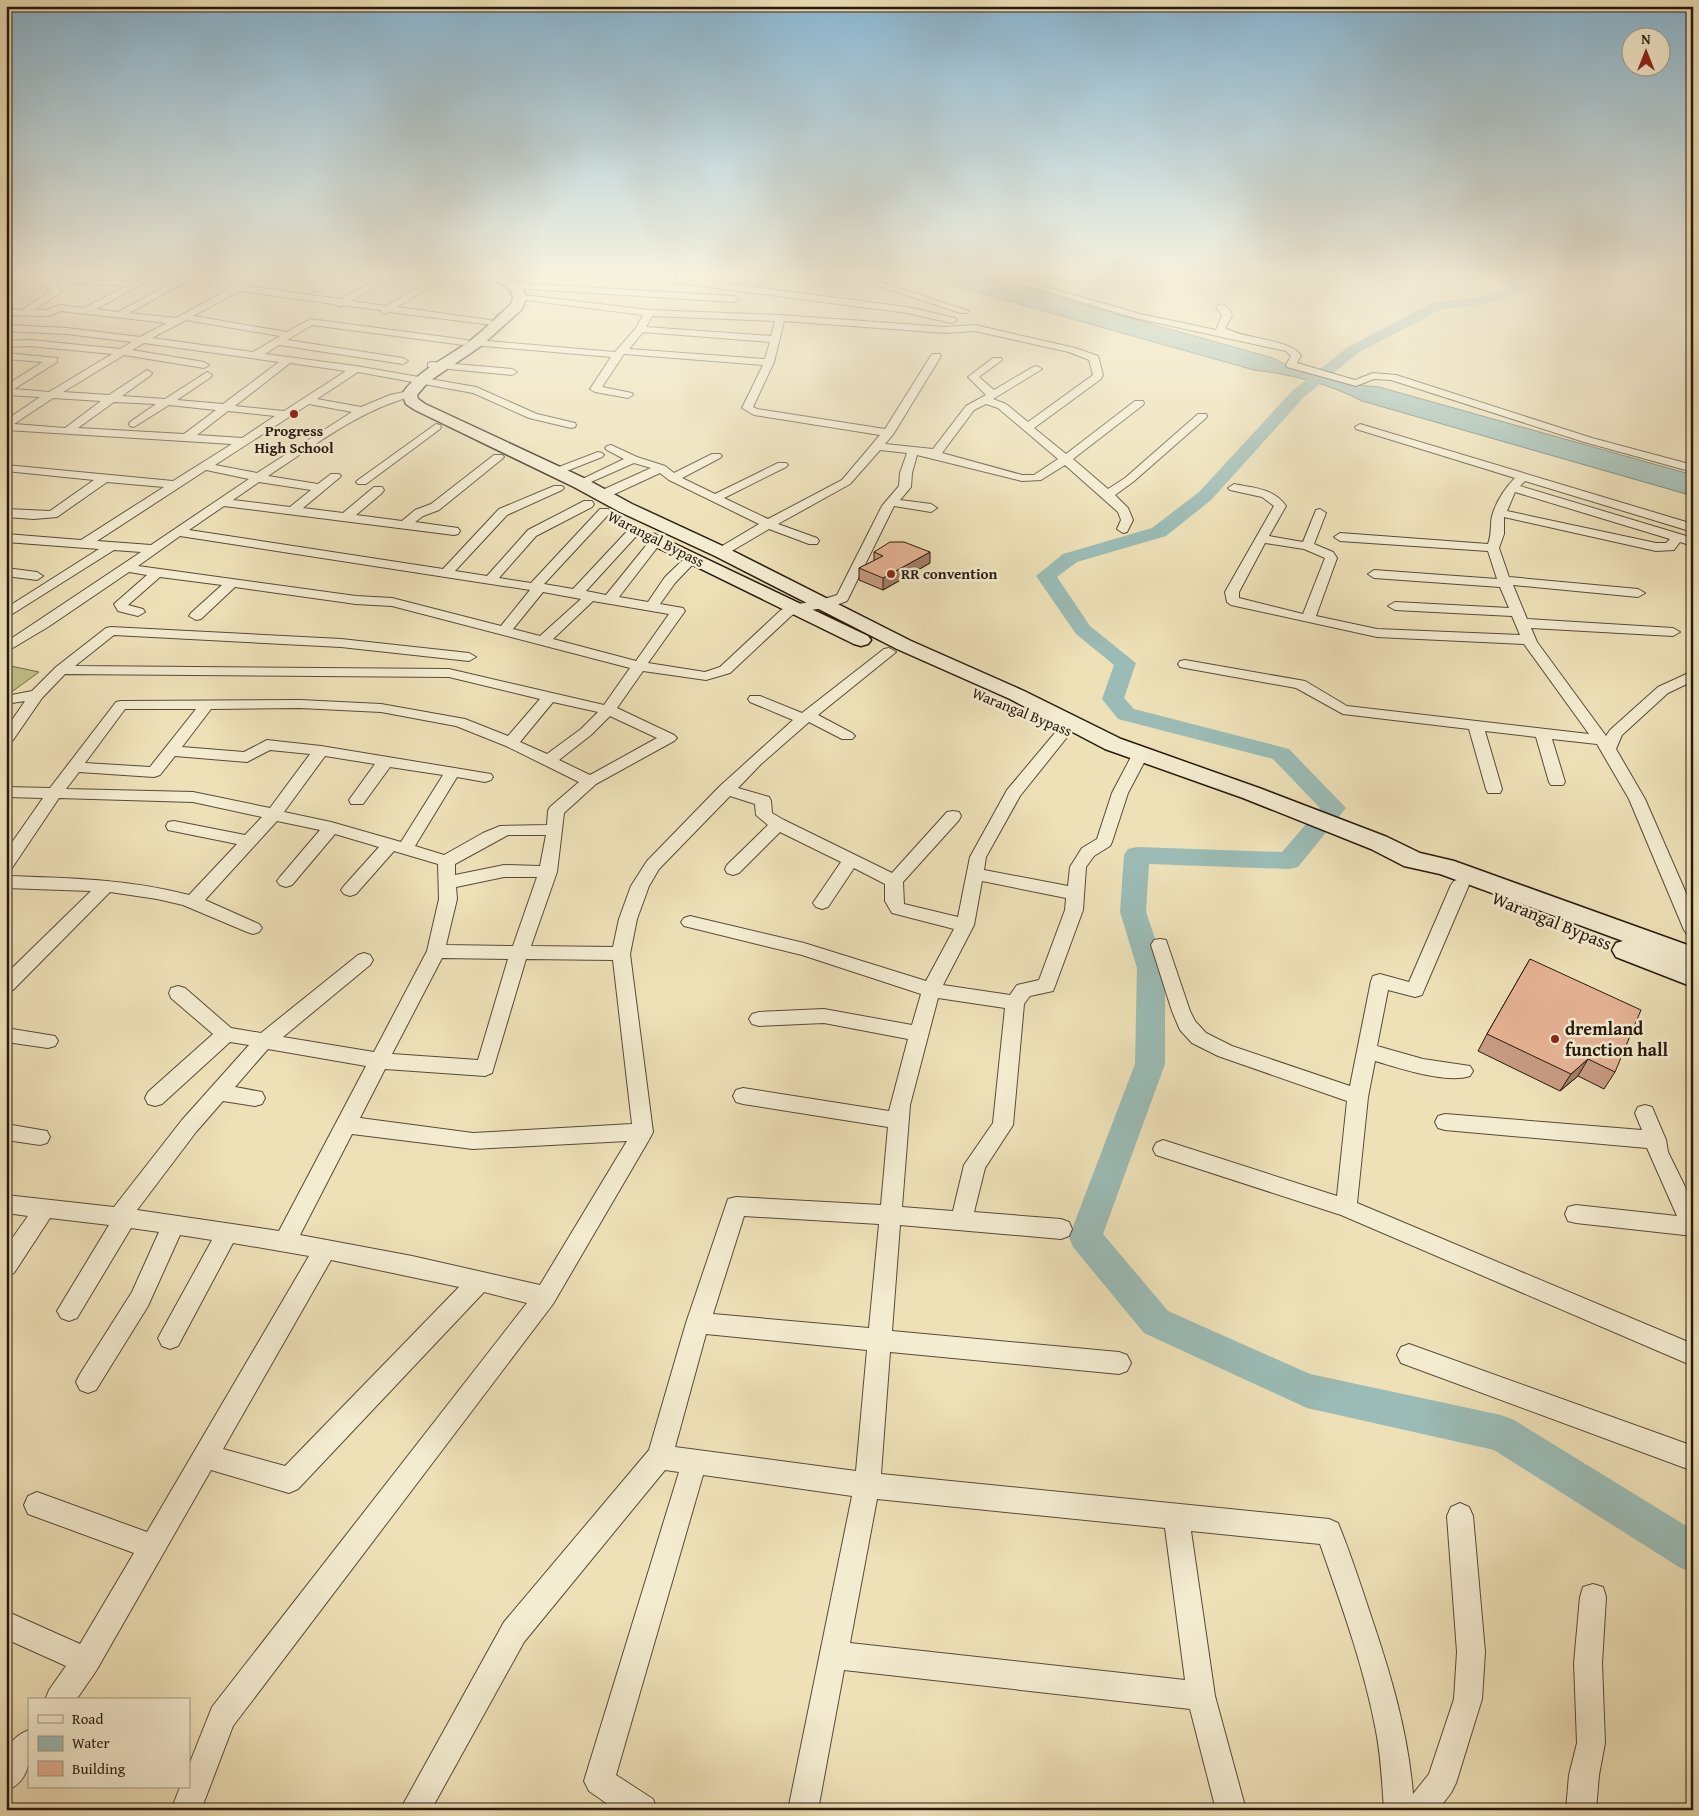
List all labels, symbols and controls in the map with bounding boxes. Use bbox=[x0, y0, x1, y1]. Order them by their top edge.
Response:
north arrow bbox=[1622, 28, 1672, 78]
text: N bbox=[1641, 29, 1651, 49]
marker: Progress High School bbox=[288, 408, 300, 420]
place label: Progress High School bbox=[254, 420, 334, 458]
street label: Warangal Bypass bbox=[604, 505, 708, 572]
place label: RR convention bbox=[901, 563, 998, 584]
marker: RR convention bbox=[885, 568, 897, 580]
street label: Warangal Bypass bbox=[969, 682, 1075, 741]
street label: Warangal Bypass bbox=[1488, 884, 1616, 957]
place label: dremland function hall bbox=[1565, 1015, 1669, 1063]
marker: dremland function hall bbox=[1549, 1033, 1561, 1045]
legend bbox=[28, 1698, 190, 1788]
text: Road bbox=[72, 1708, 103, 1729]
text: Water bbox=[72, 1732, 110, 1753]
text: Building bbox=[72, 1758, 126, 1779]

